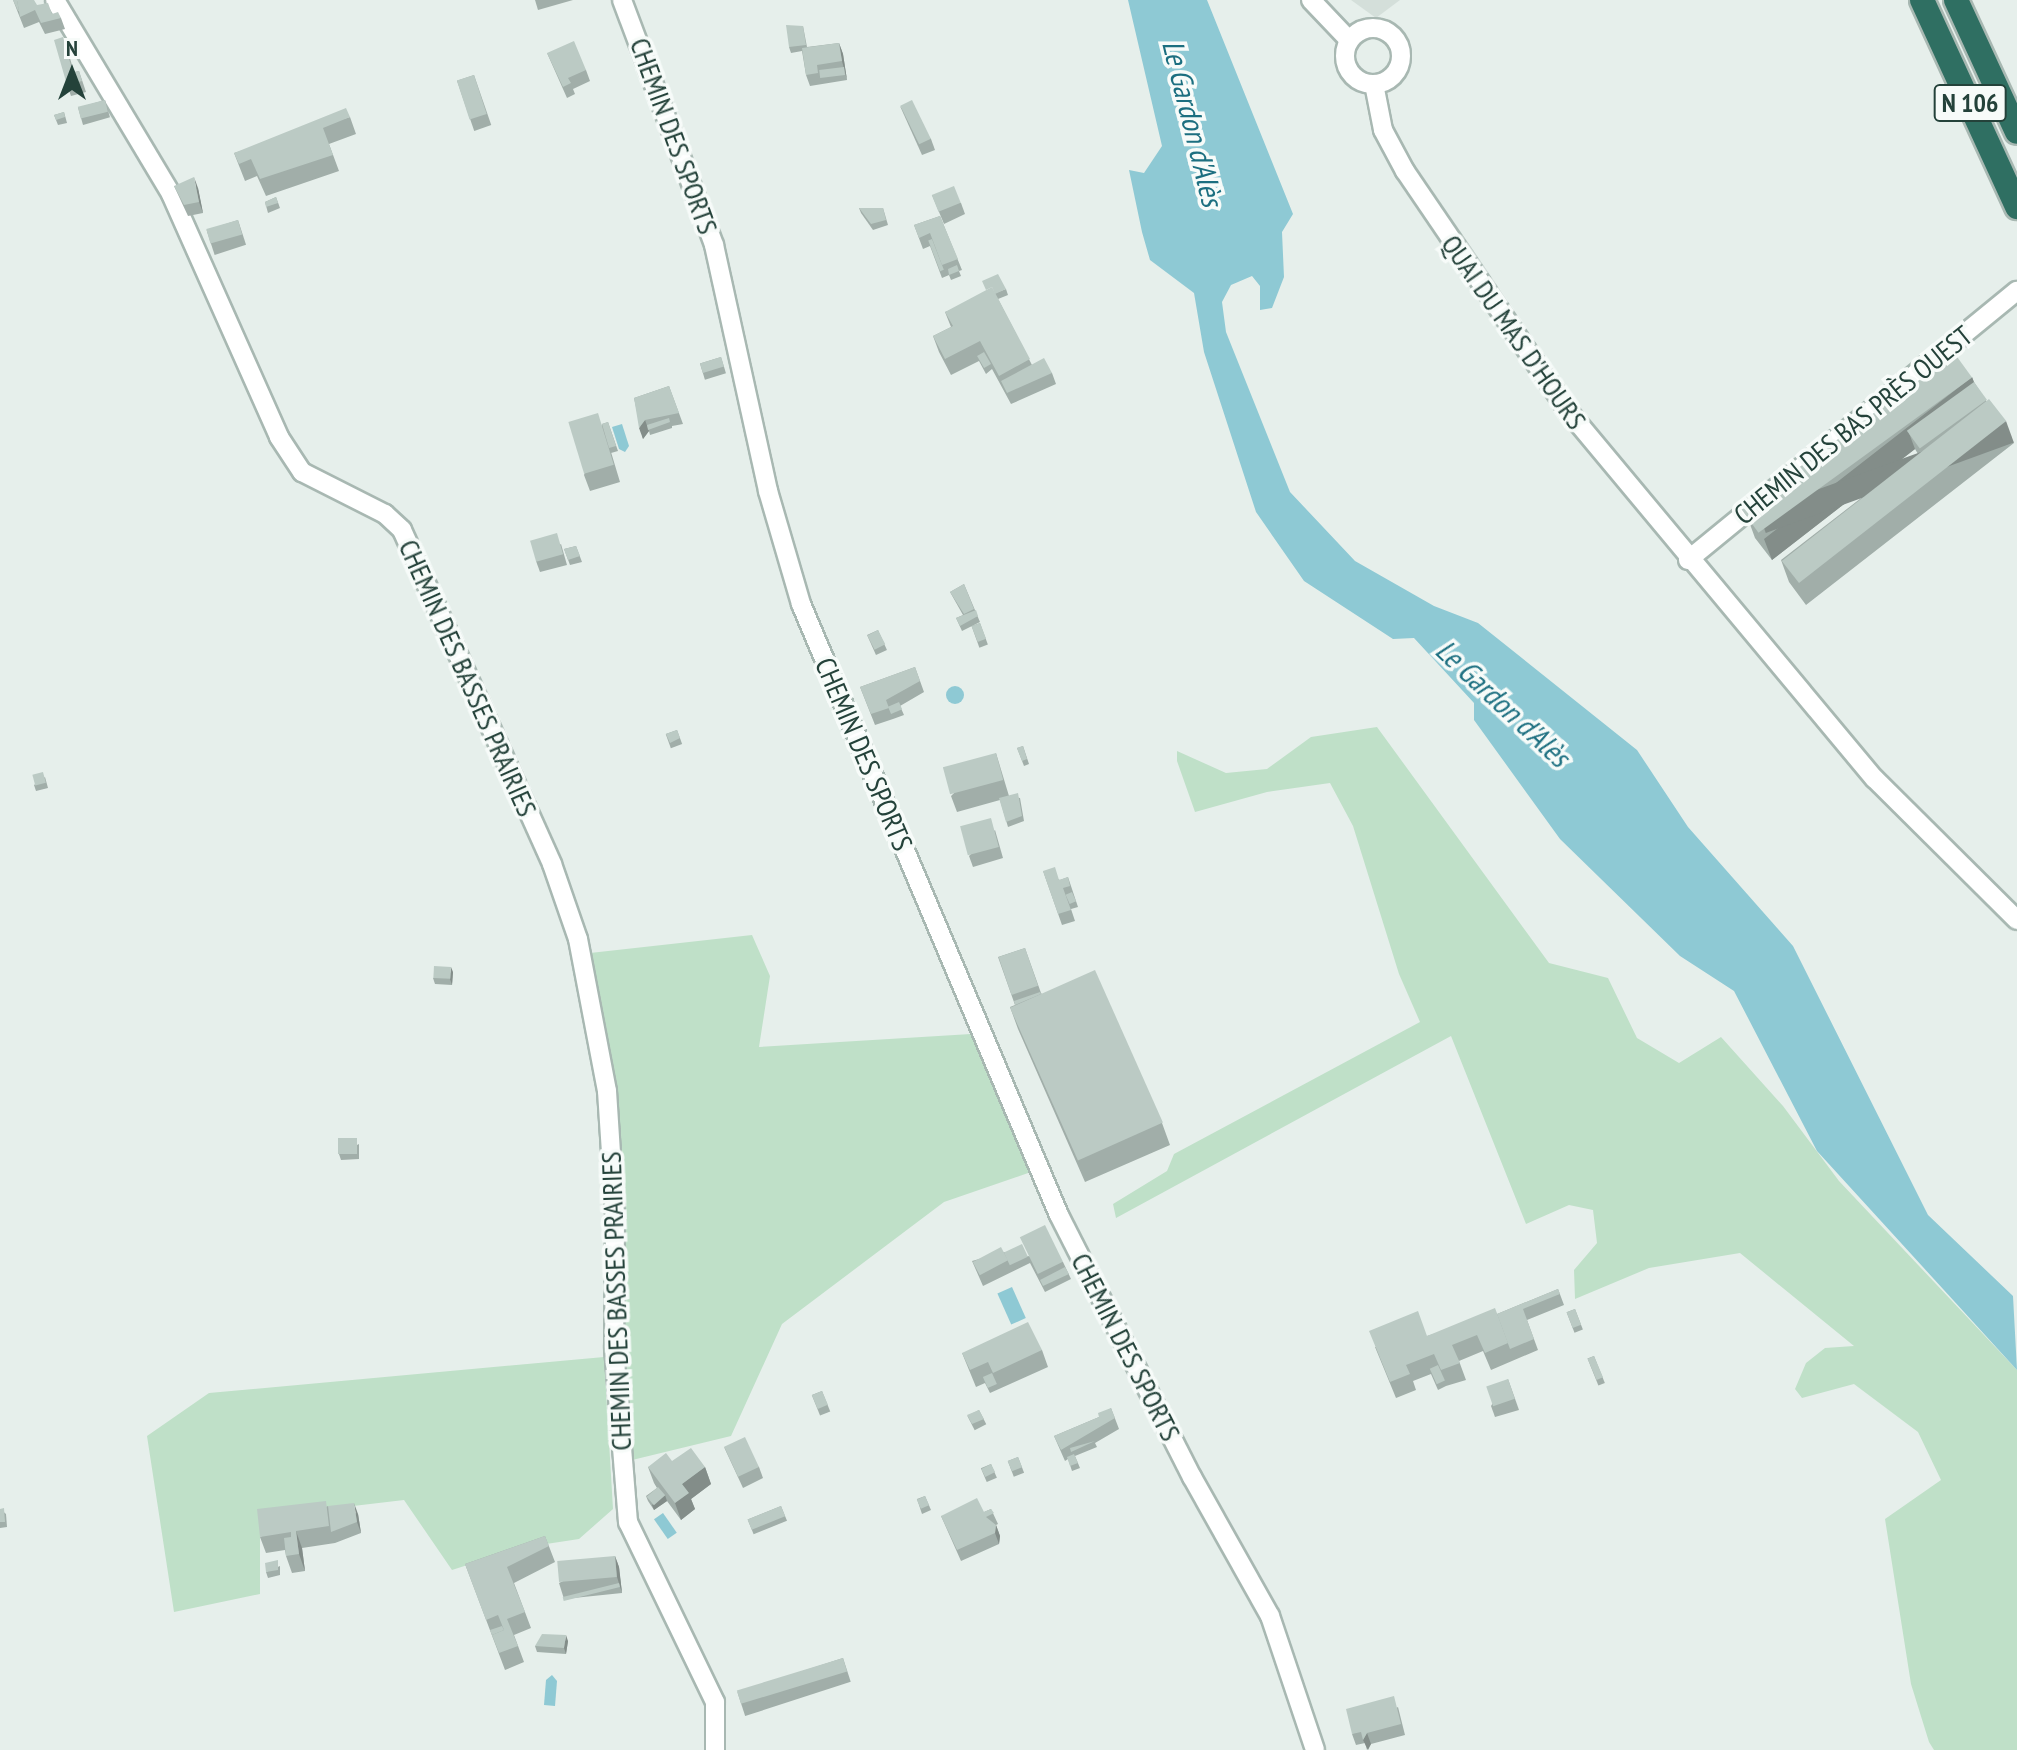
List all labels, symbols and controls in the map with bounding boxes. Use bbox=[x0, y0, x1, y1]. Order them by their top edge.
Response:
north arrow bbox=[32, 32, 112, 112]
street label: CHEMIN DES SPORTS bbox=[623, 33, 725, 239]
text: N bbox=[66, 34, 78, 62]
water label: Le Gardon d'Alès bbox=[1155, 36, 1231, 210]
road number: N 106 bbox=[1932, 81, 2008, 125]
street label: QUAI DU MAS D'HOURS bbox=[1435, 229, 1593, 435]
street label: CHEMIN DES BAS PRÈS OUEST bbox=[1727, 319, 1979, 531]
street label: CHEMIN DES BASSES PRAIRIES bbox=[392, 534, 544, 822]
water label: Le Gardon d'Alès bbox=[1429, 632, 1577, 774]
street label: CHEMIN DES SPORTS bbox=[808, 653, 920, 855]
street label: CHEMIN DES BASSES PRAIRIES bbox=[594, 1151, 638, 1451]
street label: CHEMIN DES SPORTS bbox=[1064, 1248, 1188, 1446]

